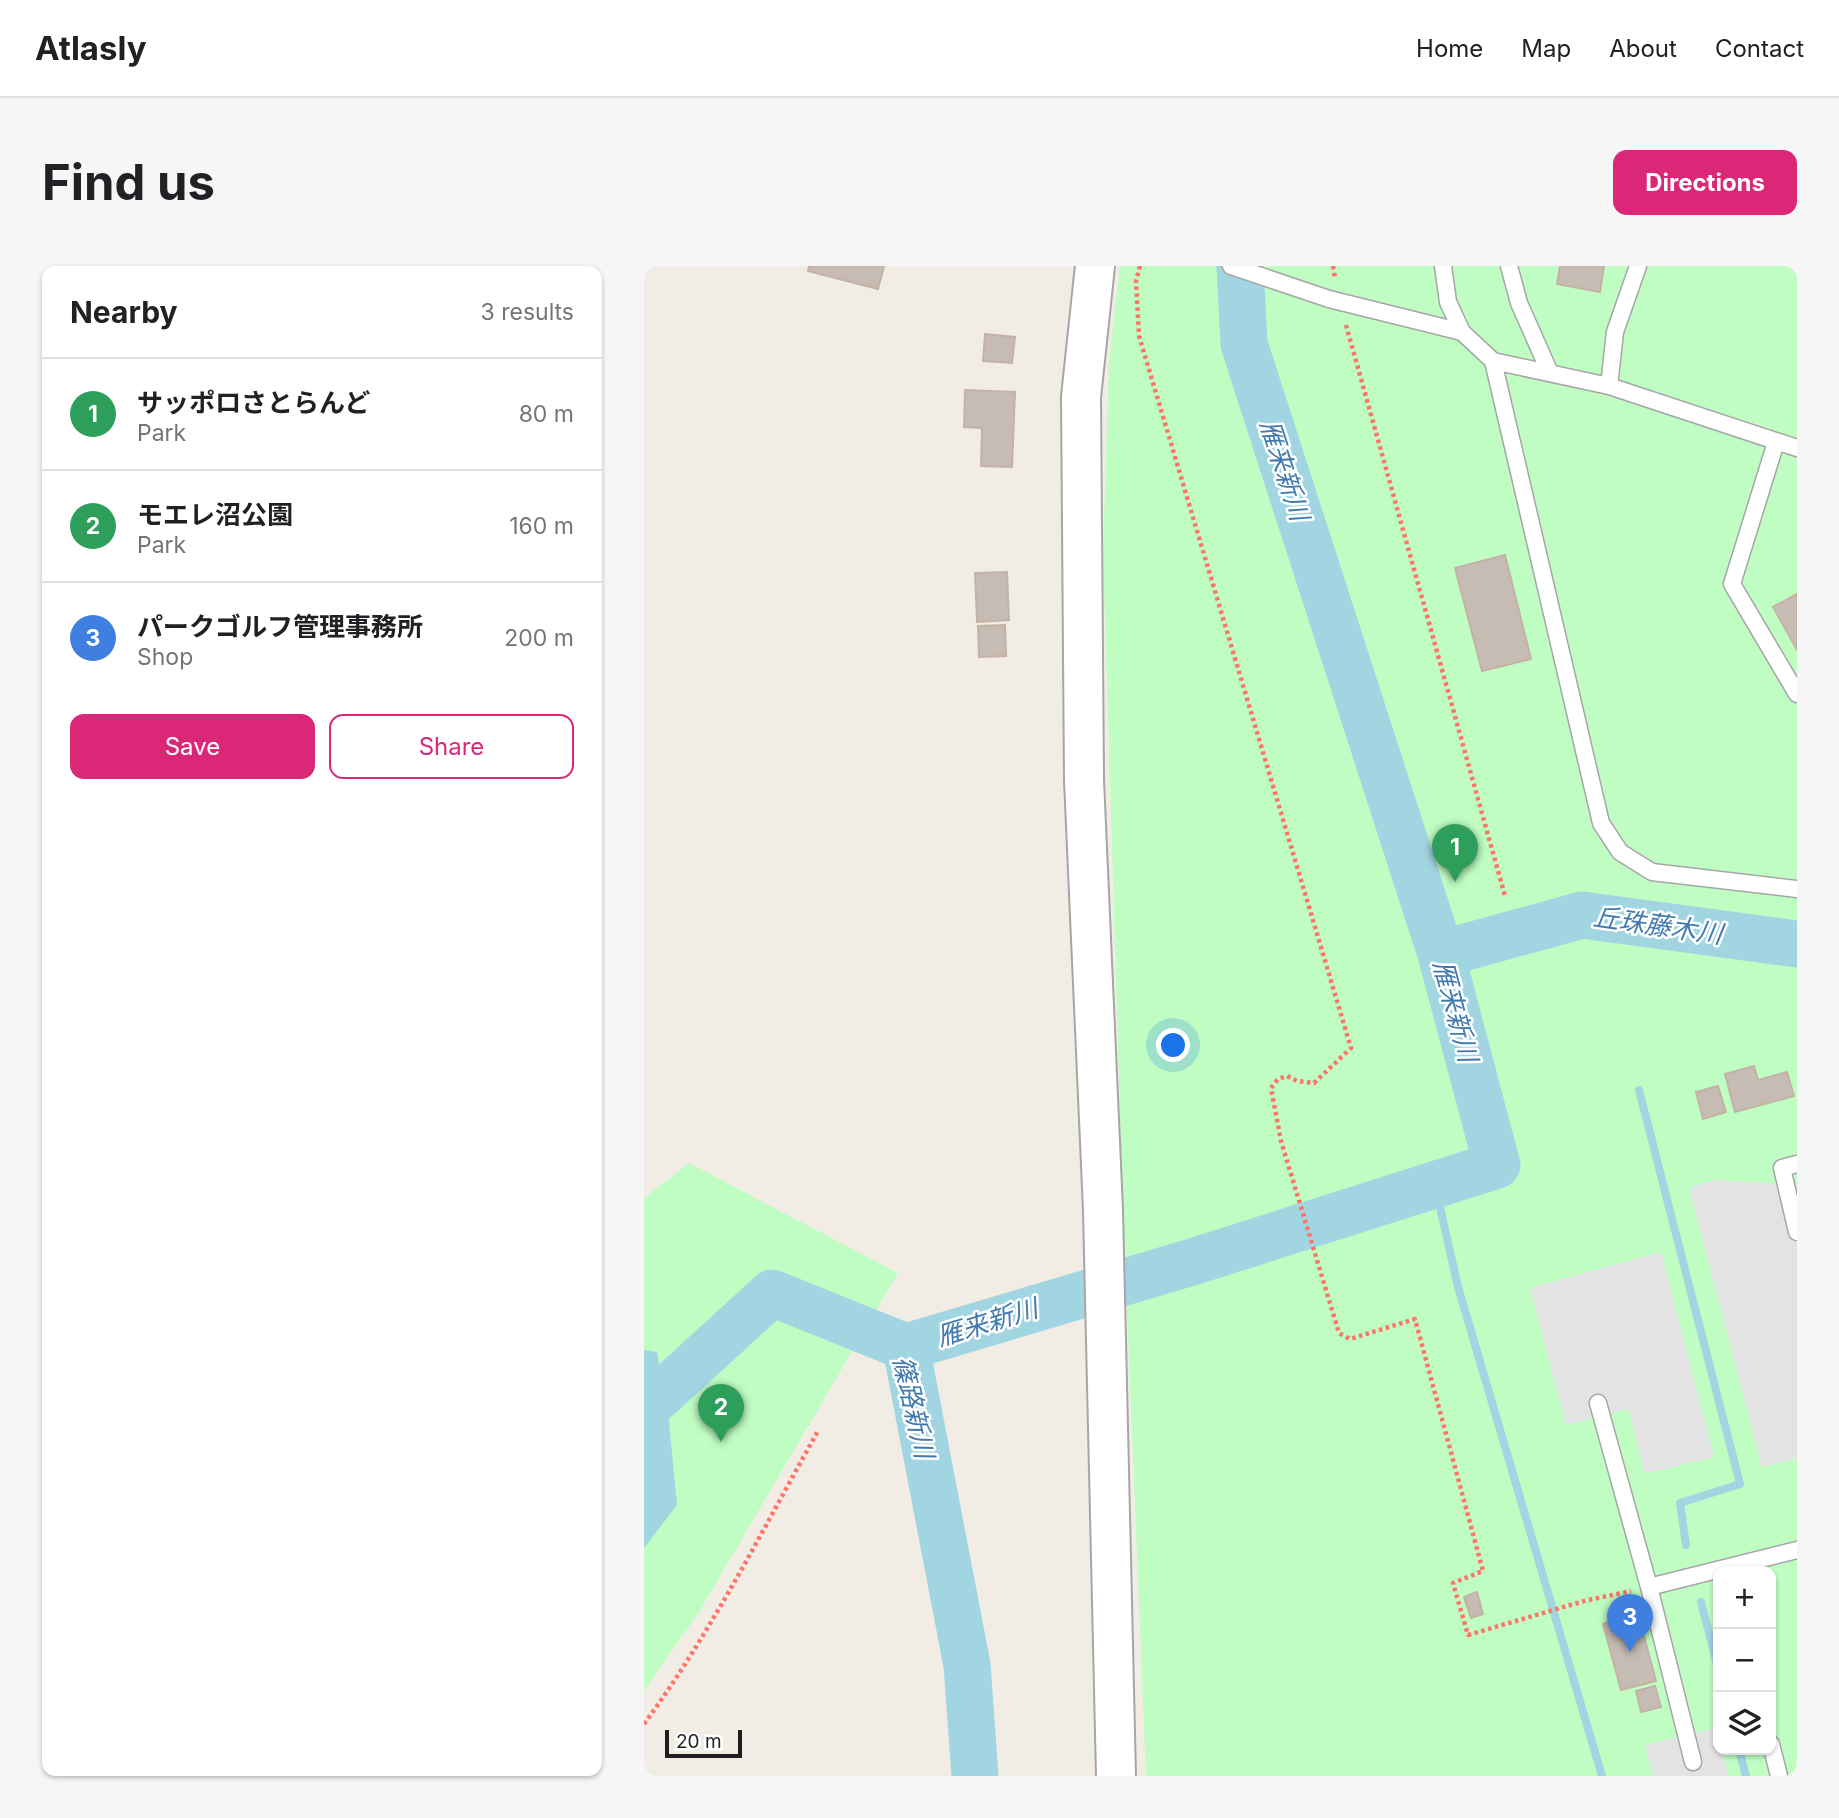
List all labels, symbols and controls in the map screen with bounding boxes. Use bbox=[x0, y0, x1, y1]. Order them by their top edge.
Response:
text: Atlasly bbox=[35, 28, 147, 68]
text: Home bbox=[1416, 34, 1483, 63]
text: Map bbox=[1521, 34, 1571, 63]
text: About bbox=[1609, 34, 1677, 63]
text: Contact bbox=[1715, 34, 1804, 63]
button: Directions bbox=[1613, 150, 1797, 215]
text: Find us bbox=[42, 153, 215, 212]
text: Nearby bbox=[70, 294, 178, 330]
text: 3 results bbox=[481, 298, 574, 326]
text: サッポロさとらんど bbox=[137, 387, 370, 418]
text: 1 bbox=[88, 400, 98, 428]
text: 80 m bbox=[519, 400, 574, 428]
water label: 雁来新川 bbox=[1254, 416, 1317, 527]
text: Park bbox=[137, 419, 186, 447]
text: モエレ沼公園 bbox=[137, 499, 293, 530]
text: 2 bbox=[86, 512, 100, 540]
text: 160 m bbox=[509, 512, 574, 540]
text: Park bbox=[137, 531, 186, 559]
text: パークゴルフ管理事務所 bbox=[137, 611, 423, 642]
text: 3 bbox=[86, 624, 100, 652]
text: 200 m bbox=[504, 624, 574, 652]
text: Shop bbox=[137, 643, 193, 671]
button: Save bbox=[70, 714, 315, 779]
button: Share bbox=[329, 714, 574, 779]
pin: 1 bbox=[1432, 824, 1478, 882]
water label: 丘珠藤木川 bbox=[1591, 901, 1727, 950]
water label: 雁来新川 bbox=[1428, 957, 1485, 1068]
your location bbox=[1156, 1028, 1190, 1062]
water label: 雁来新川 bbox=[933, 1291, 1044, 1352]
water label: 篠路新川 bbox=[887, 1353, 941, 1464]
pin: 2 bbox=[698, 1384, 744, 1442]
map controls bbox=[1713, 1566, 1776, 1755]
button: + bbox=[1713, 1566, 1776, 1629]
pin: 3 bbox=[1607, 1594, 1653, 1652]
button: − bbox=[1713, 1629, 1776, 1692]
button: layers bbox=[1713, 1692, 1776, 1755]
scale bar bbox=[665, 1727, 742, 1759]
text: 20 m bbox=[676, 1730, 722, 1753]

